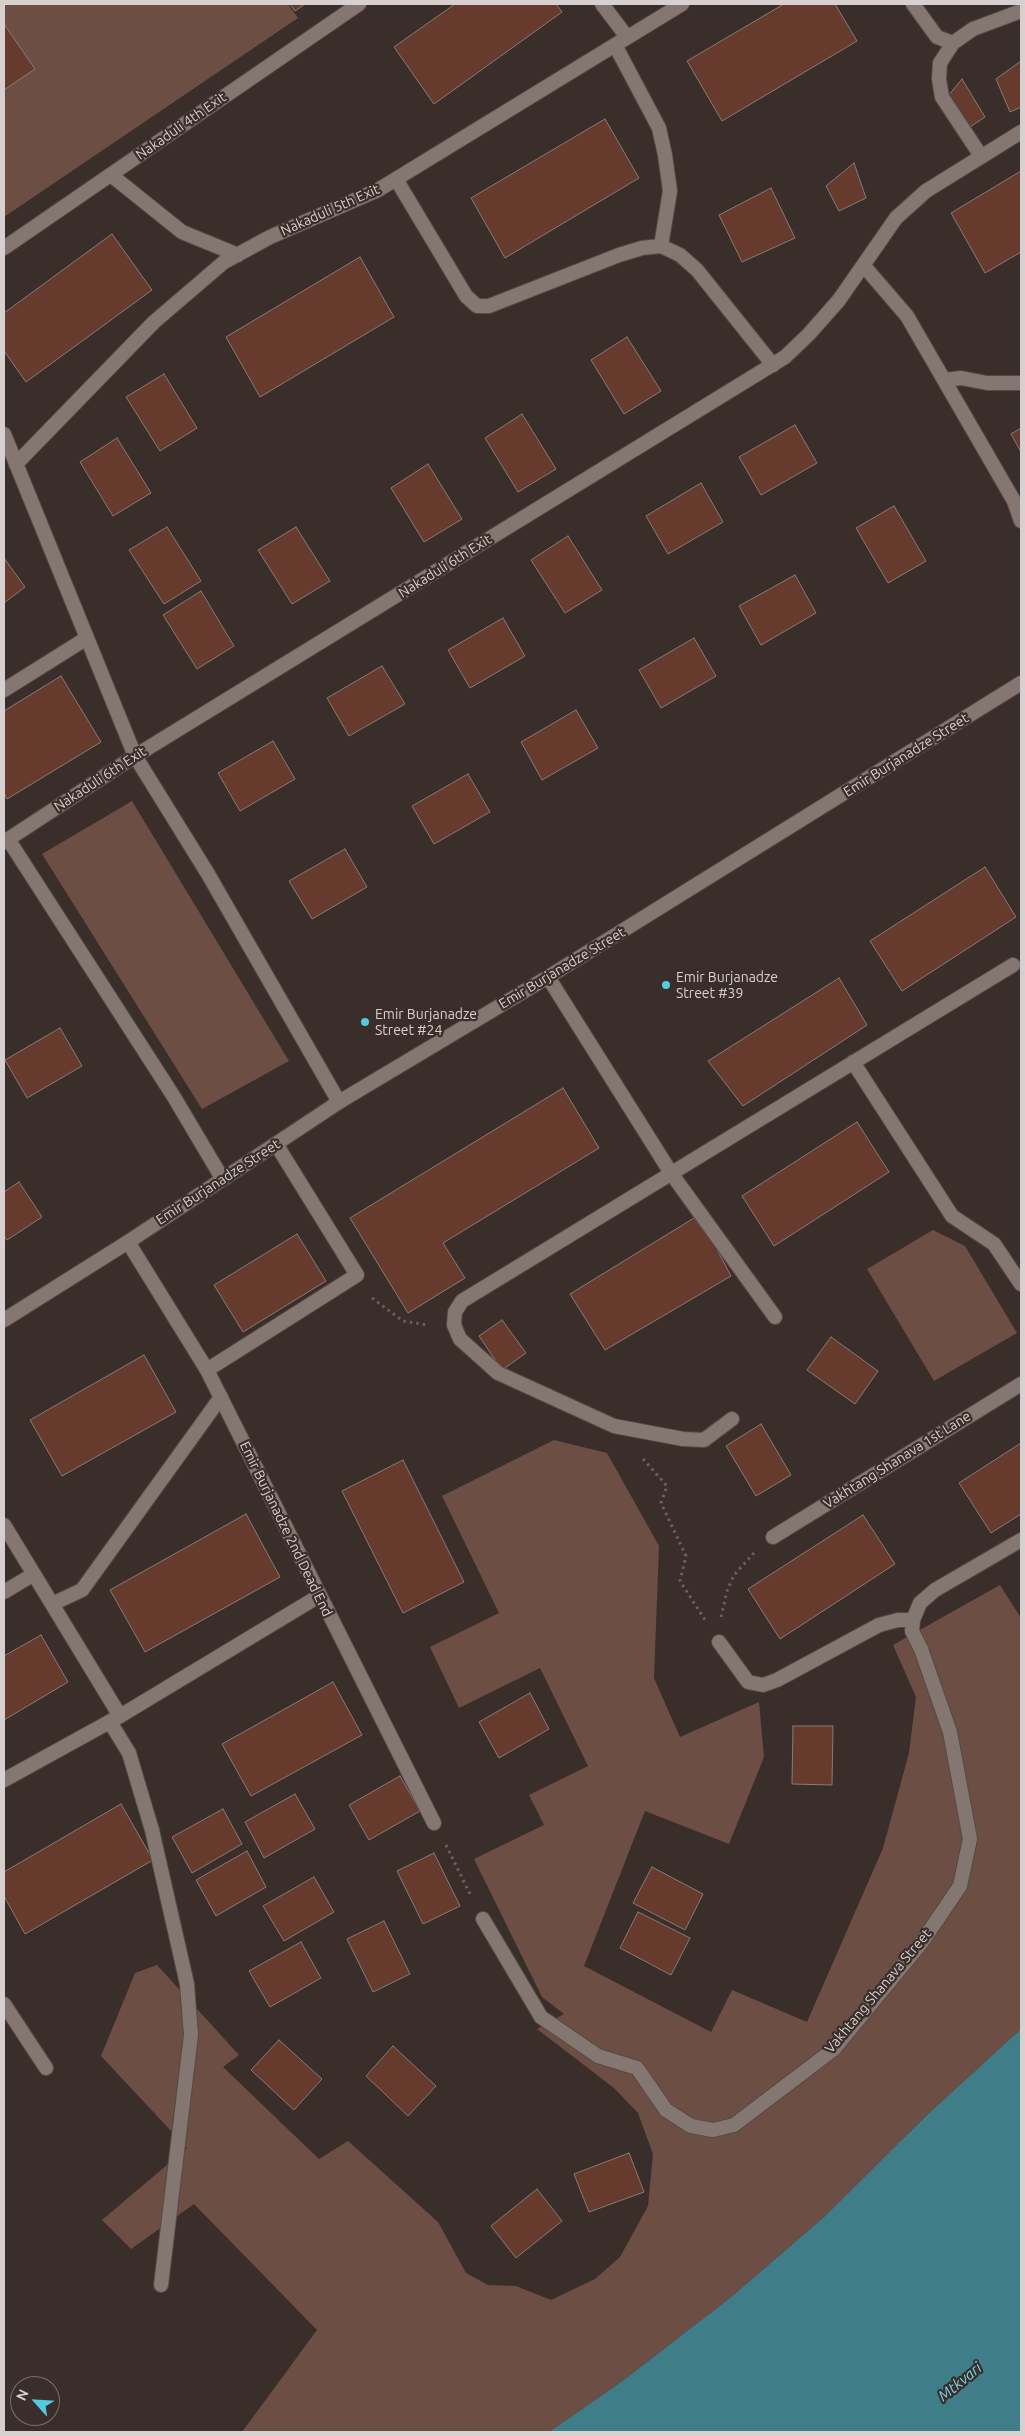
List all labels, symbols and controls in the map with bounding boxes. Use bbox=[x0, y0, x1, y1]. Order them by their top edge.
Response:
street label: Nakaduli 4th Exit bbox=[133, 89, 229, 163]
street label: Nakaduli 5th Exit bbox=[278, 181, 382, 239]
street label: Nakaduli 6th Exit bbox=[395, 531, 495, 601]
street label: Emir Burjanadze Street bbox=[840, 710, 972, 800]
street label: Nakaduli 6th Exit bbox=[51, 743, 149, 815]
street label: Emir Burjanadze Street bbox=[496, 924, 628, 1012]
place label: Emir Burjanadze Street #39 bbox=[676, 969, 778, 1002]
marker: Emir Burjanadze Street #39 bbox=[660, 979, 672, 991]
place label: Emir Burjanadze Street #24 bbox=[375, 1006, 477, 1038]
marker: Emir Burjanadze Street #24 bbox=[359, 1016, 371, 1028]
street label: Emir Burjanadze Street bbox=[153, 1136, 283, 1228]
street label: Vakhtang Shanava 1st Lane bbox=[820, 1408, 974, 1512]
street label: Emir Burjanadze 2nd Dead End bbox=[236, 1439, 336, 1619]
street label: Vakhtang Shanava Street bbox=[821, 1926, 935, 2056]
water label: Mtkvari bbox=[935, 2359, 985, 2405]
north arrow bbox=[10, 2376, 60, 2426]
text: N bbox=[13, 2387, 32, 2403]

